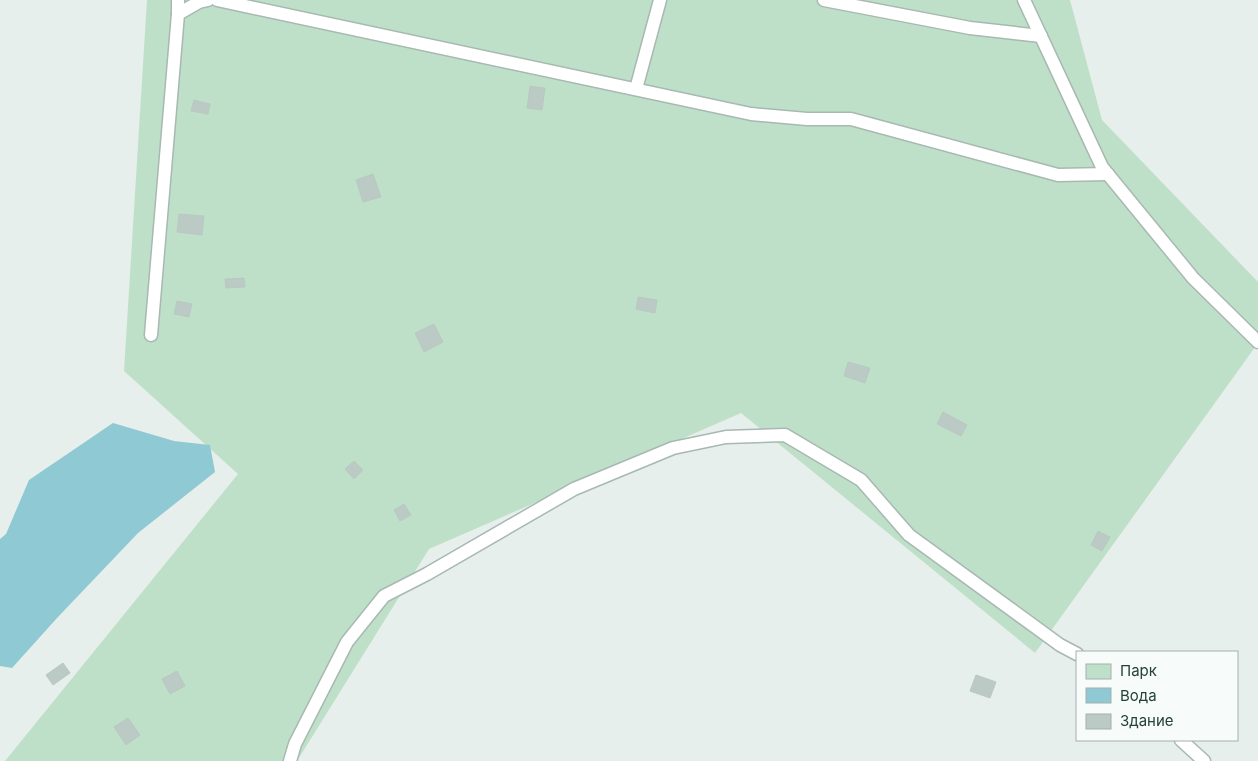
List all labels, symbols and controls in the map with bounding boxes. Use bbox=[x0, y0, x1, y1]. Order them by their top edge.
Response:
legend bbox=[1076, 651, 1238, 741]
text: Парк bbox=[1120, 661, 1157, 680]
text: Вода bbox=[1120, 686, 1157, 705]
text: Здание bbox=[1120, 711, 1174, 730]

